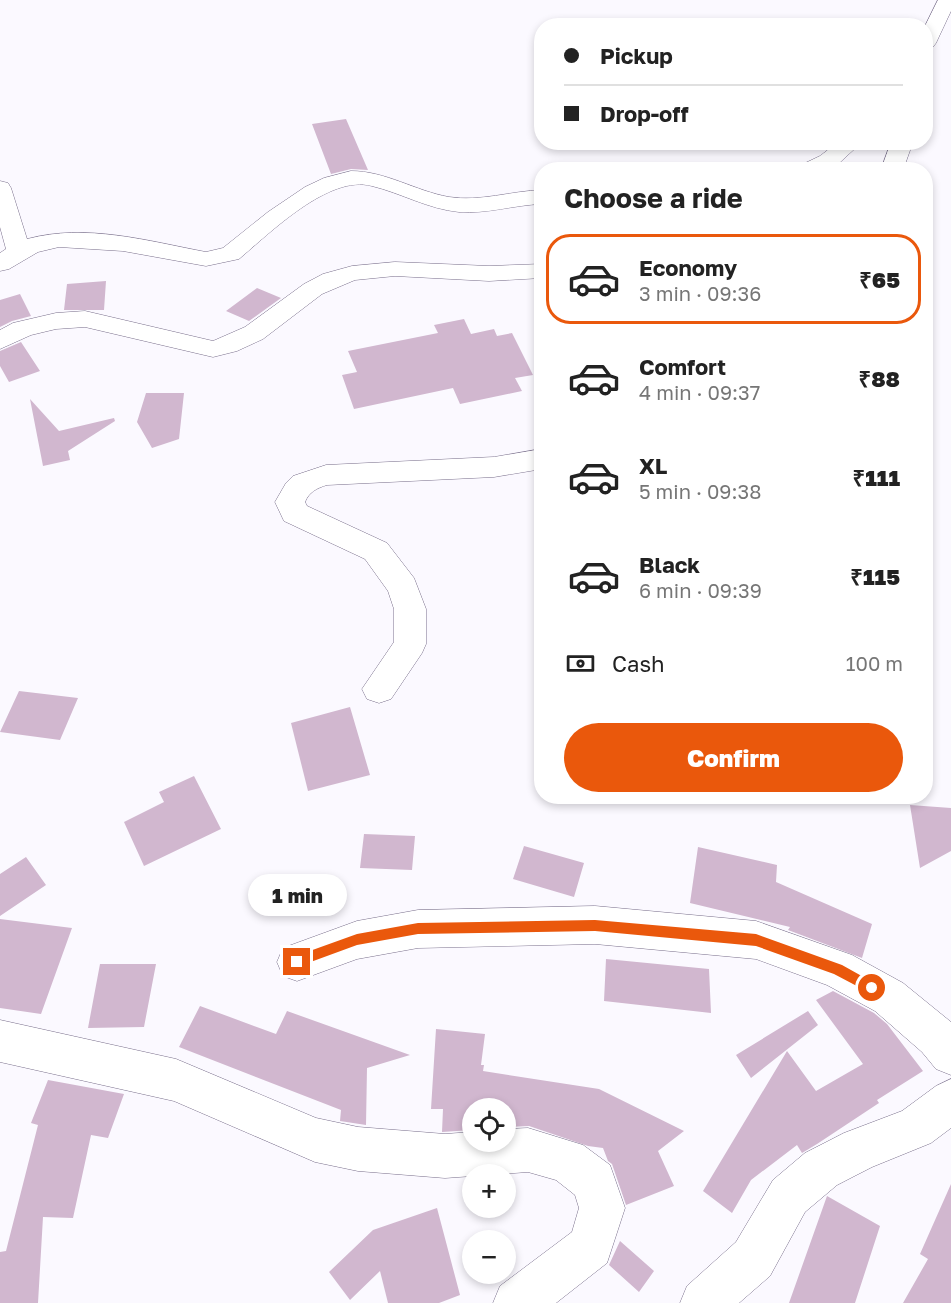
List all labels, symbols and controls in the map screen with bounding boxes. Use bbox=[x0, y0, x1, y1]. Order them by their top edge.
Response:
text: Pickup bbox=[600, 42, 673, 69]
text: Drop-off bbox=[600, 100, 689, 127]
text: Choose a ride bbox=[564, 182, 743, 214]
icon: car bbox=[567, 252, 621, 306]
text: Economy bbox=[639, 254, 737, 281]
text: ₹65 bbox=[859, 266, 900, 293]
text: 3 min · 09:36 bbox=[639, 281, 761, 305]
icon: car bbox=[567, 351, 621, 405]
text: Comfort bbox=[639, 353, 726, 380]
text: ₹88 bbox=[859, 365, 900, 392]
text: 4 min · 09:37 bbox=[639, 380, 760, 404]
icon: car bbox=[567, 450, 621, 504]
text: XL bbox=[639, 452, 667, 479]
text: ₹111 bbox=[853, 464, 900, 491]
text: 5 min · 09:38 bbox=[639, 479, 761, 503]
icon: car bbox=[567, 549, 621, 603]
text: Black bbox=[639, 551, 700, 578]
text: ₹115 bbox=[850, 563, 900, 590]
text: 6 min · 09:39 bbox=[639, 578, 762, 602]
icon: cash bbox=[564, 647, 597, 680]
text: Cash bbox=[612, 650, 665, 677]
text: 100 m bbox=[846, 651, 903, 675]
button: Confirm bbox=[564, 723, 903, 792]
callout: 1 min bbox=[248, 875, 346, 917]
text: 1 min bbox=[272, 883, 323, 907]
route end bbox=[283, 948, 310, 975]
route start bbox=[858, 974, 885, 1001]
map controls bbox=[462, 1098, 516, 1284]
button: locate bbox=[462, 1098, 516, 1152]
button: + bbox=[462, 1164, 516, 1218]
button: − bbox=[462, 1230, 516, 1284]

